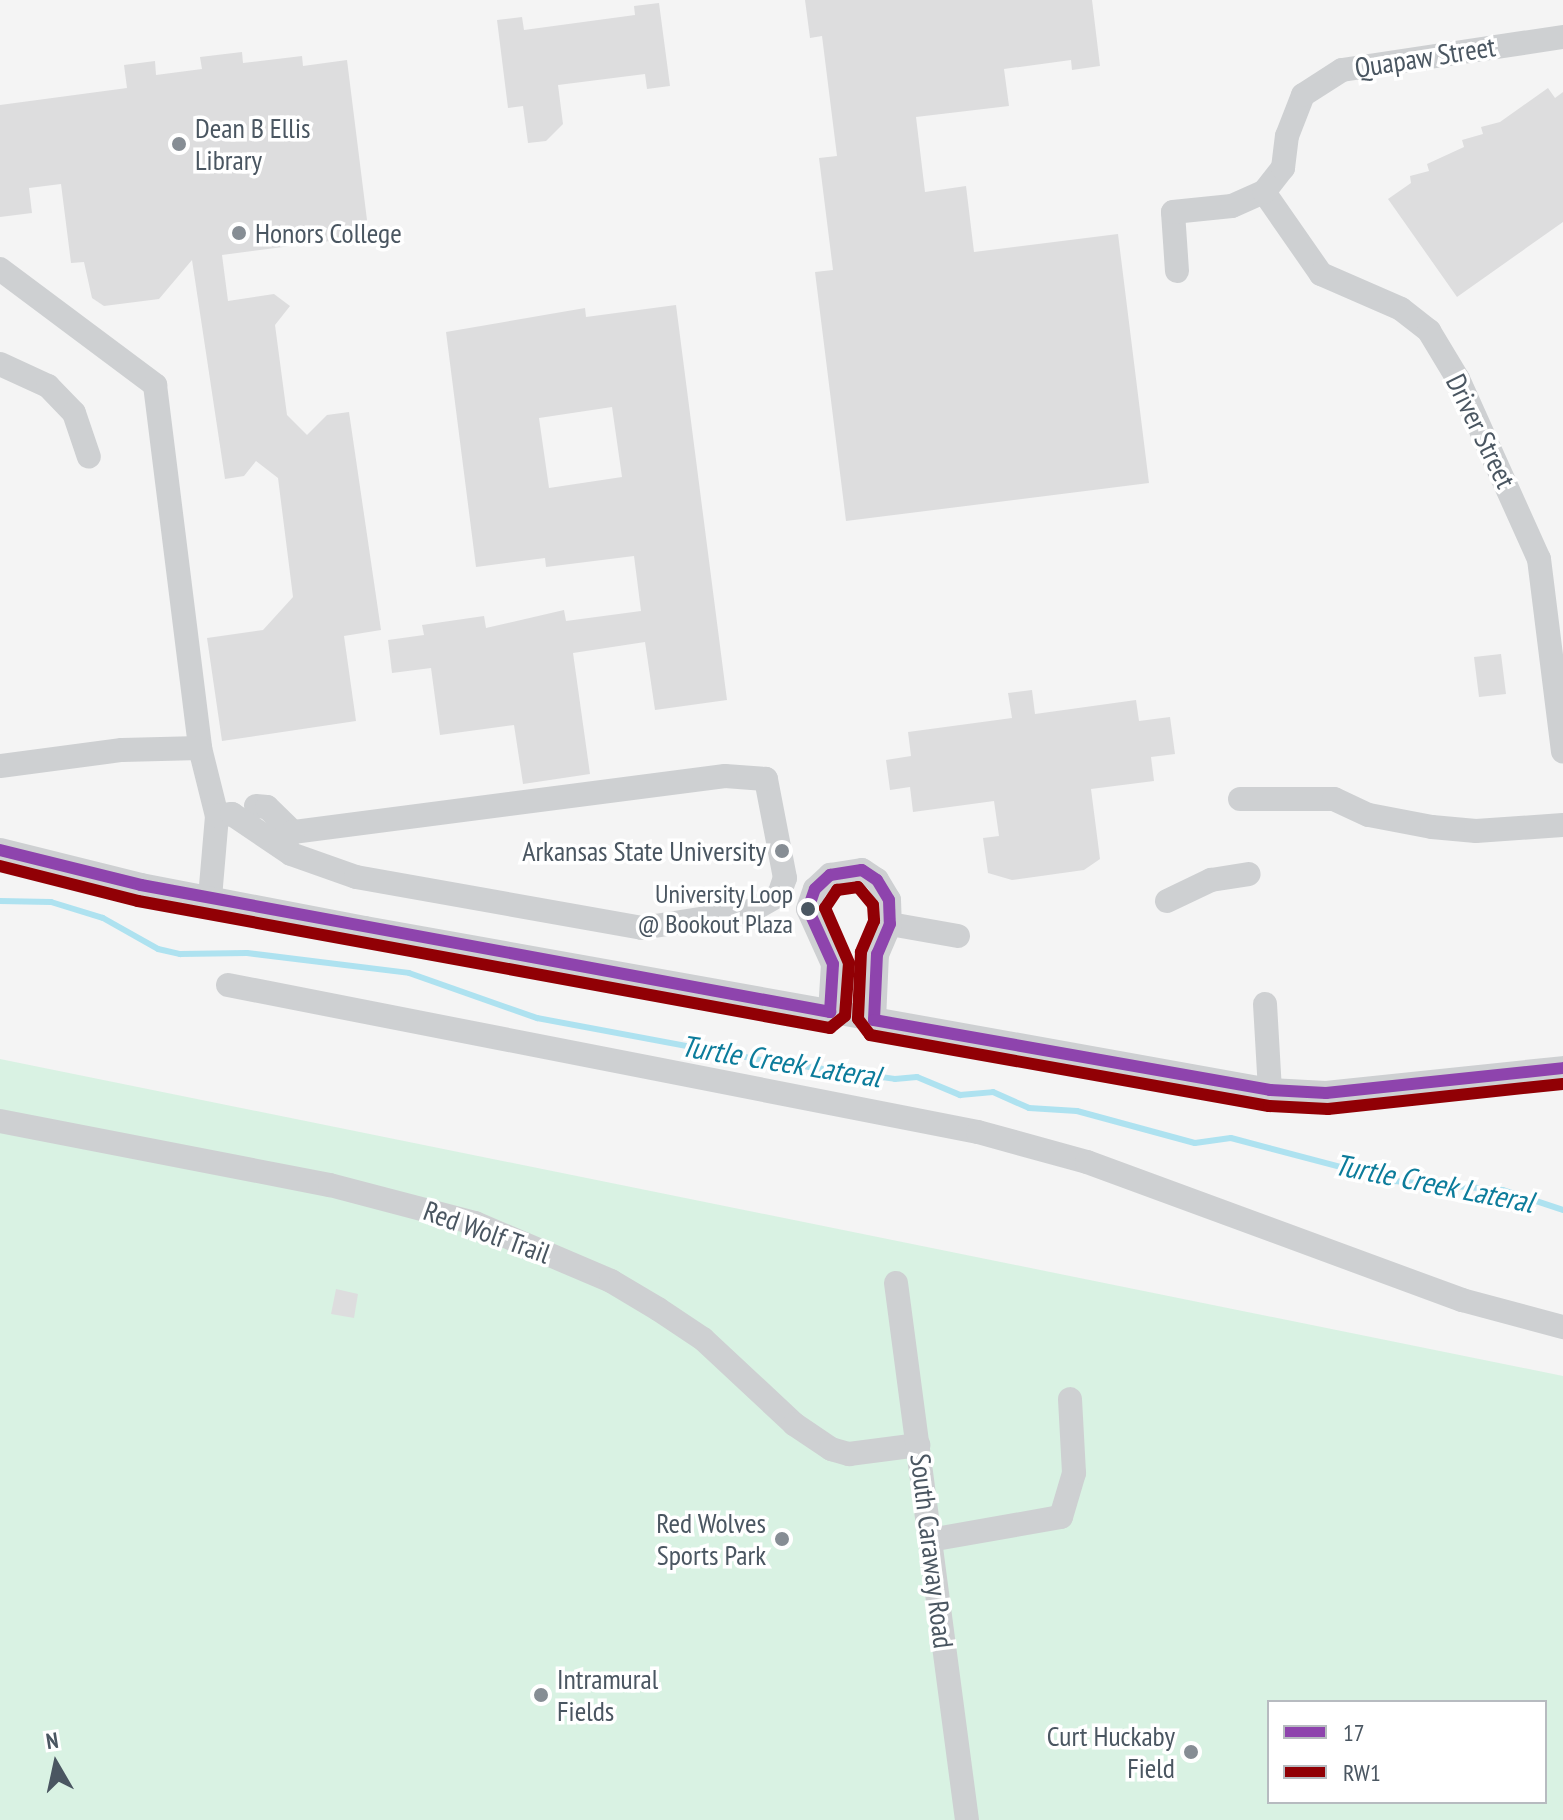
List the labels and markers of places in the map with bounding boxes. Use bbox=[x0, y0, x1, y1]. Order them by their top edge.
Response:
place label: Dean B Ellis Library bbox=[195, 111, 310, 177]
marker: Dean B Ellis Library bbox=[170, 135, 188, 153]
place label: Honors College bbox=[255, 216, 402, 250]
marker: Honors College bbox=[230, 224, 248, 242]
place label: Arkansas State University bbox=[522, 834, 766, 868]
marker: Arkansas State University bbox=[773, 842, 791, 860]
place label: University Loop @ Bookout Plaza bbox=[638, 878, 793, 940]
marker: University Loop @ Bookout Plaza bbox=[800, 901, 816, 917]
place label: Red Wolves Sports Park bbox=[656, 1506, 766, 1572]
marker: Red Wolves Sports Park bbox=[773, 1530, 791, 1548]
place label: Intramural Fields bbox=[557, 1662, 658, 1728]
marker: Intramural Fields bbox=[532, 1686, 550, 1704]
place label: Curt Huckaby Field bbox=[1047, 1719, 1175, 1785]
marker: Curt Huckaby Field bbox=[1182, 1743, 1200, 1761]

